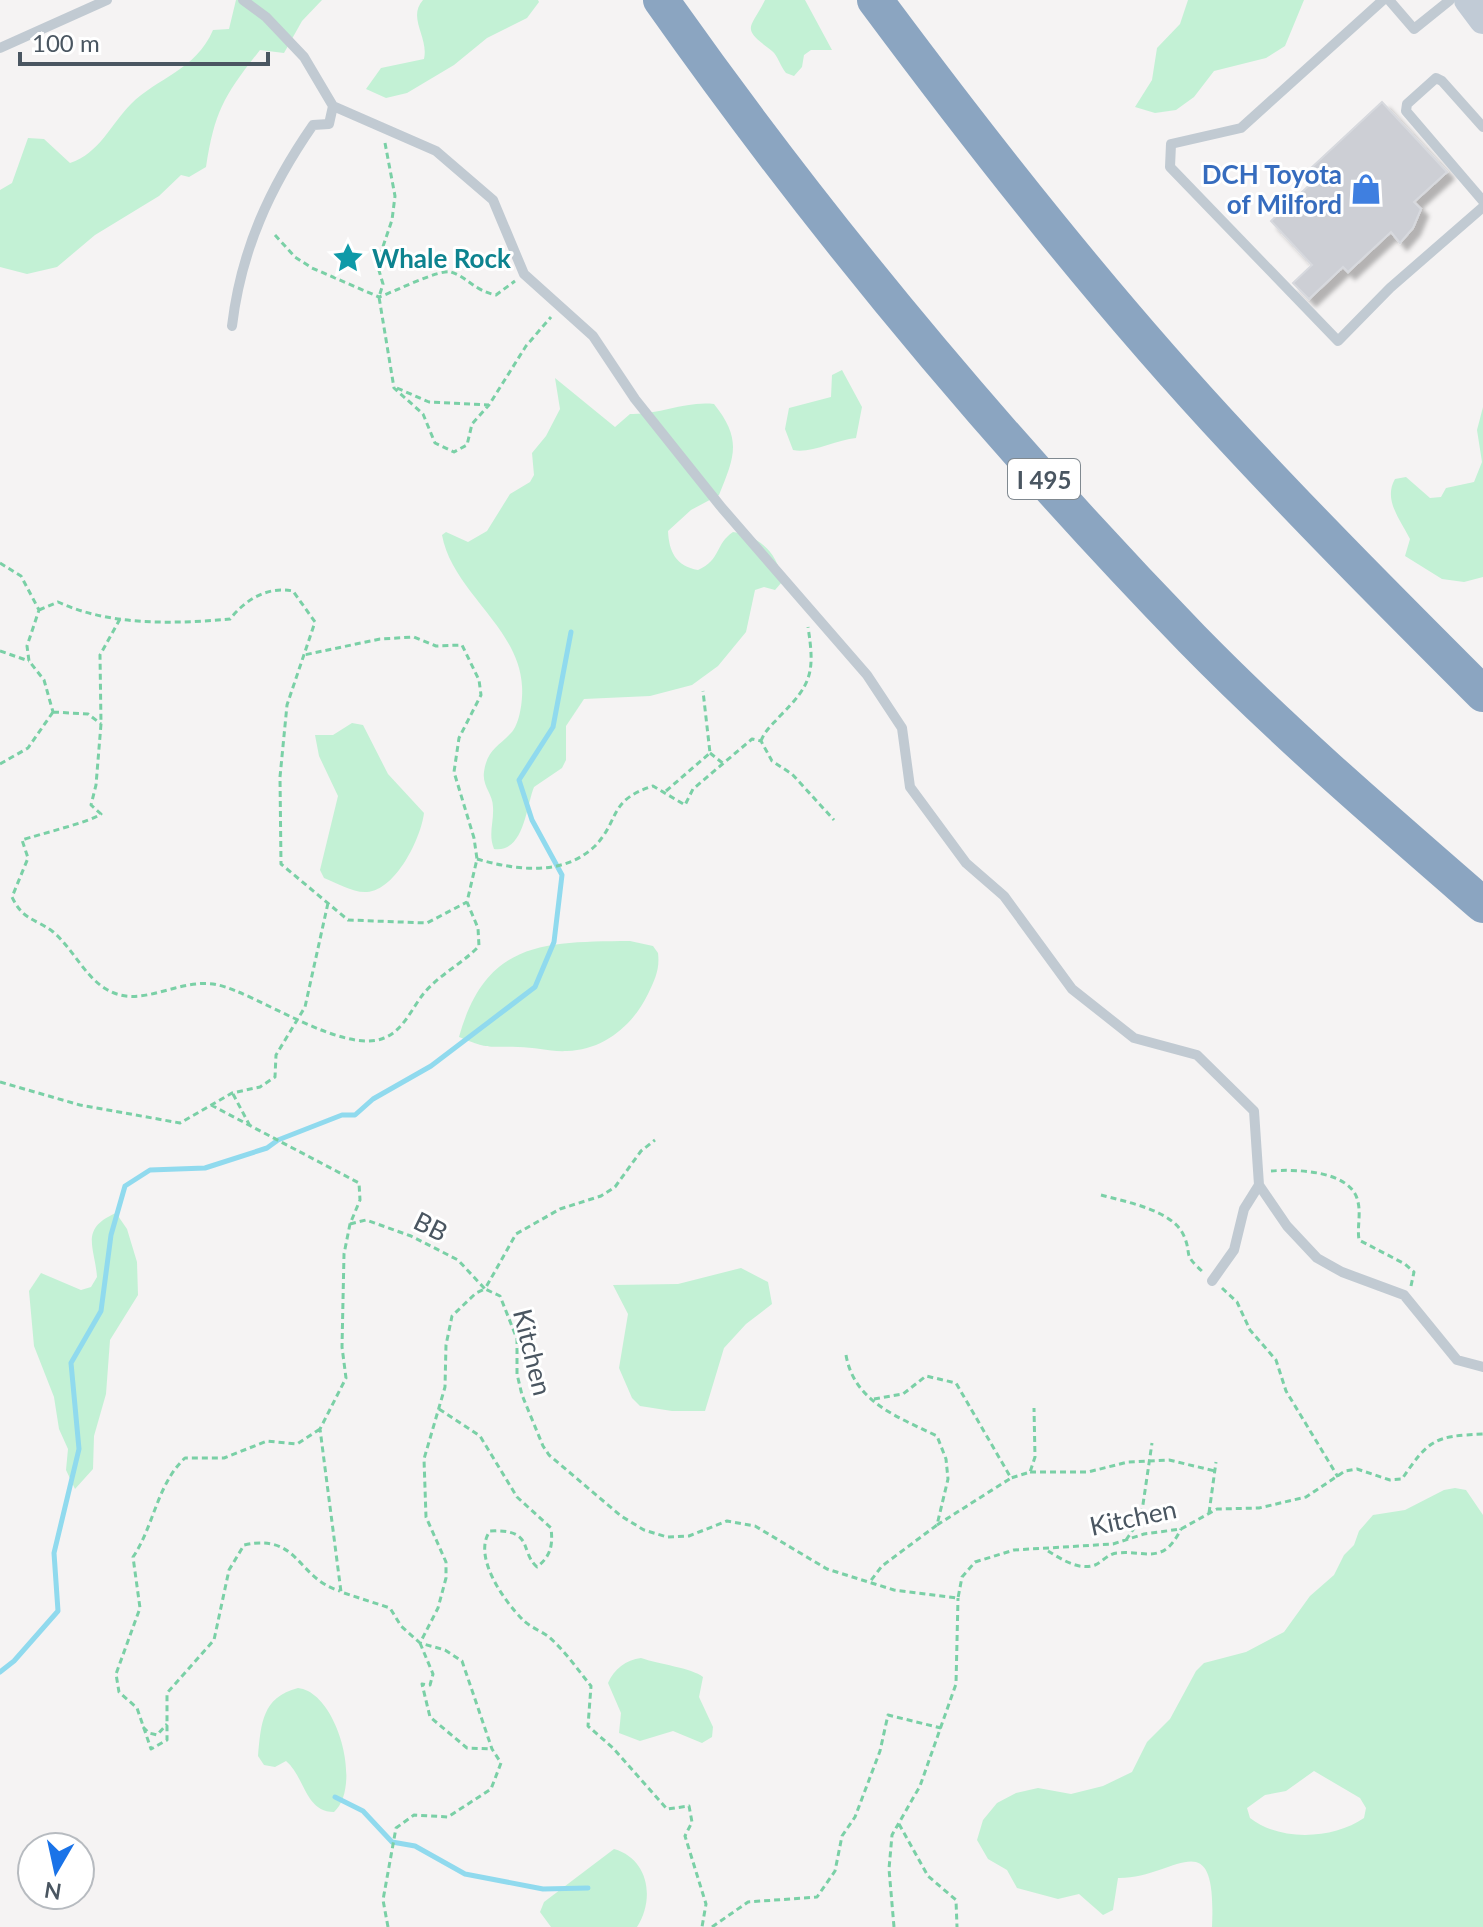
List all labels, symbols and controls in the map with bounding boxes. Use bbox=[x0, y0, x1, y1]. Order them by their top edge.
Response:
scale bar bbox=[20, 16, 268, 66]
text: 100 m bbox=[32, 28, 100, 57]
place label: DCH Toyota of Milford bbox=[1202, 158, 1342, 220]
shop icon: DCH Toyota of Milford bbox=[1349, 172, 1383, 206]
place icon: Whale Rock bbox=[331, 241, 365, 275]
place label: Whale Rock bbox=[372, 242, 511, 274]
road number: I 495 bbox=[1008, 459, 1080, 499]
street label: BB bbox=[409, 1204, 453, 1248]
street label: Kitchen bbox=[507, 1305, 559, 1399]
street label: Kitchen bbox=[1087, 1492, 1179, 1542]
north arrow bbox=[16, 1831, 96, 1911]
text: N bbox=[42, 1877, 63, 1906]

